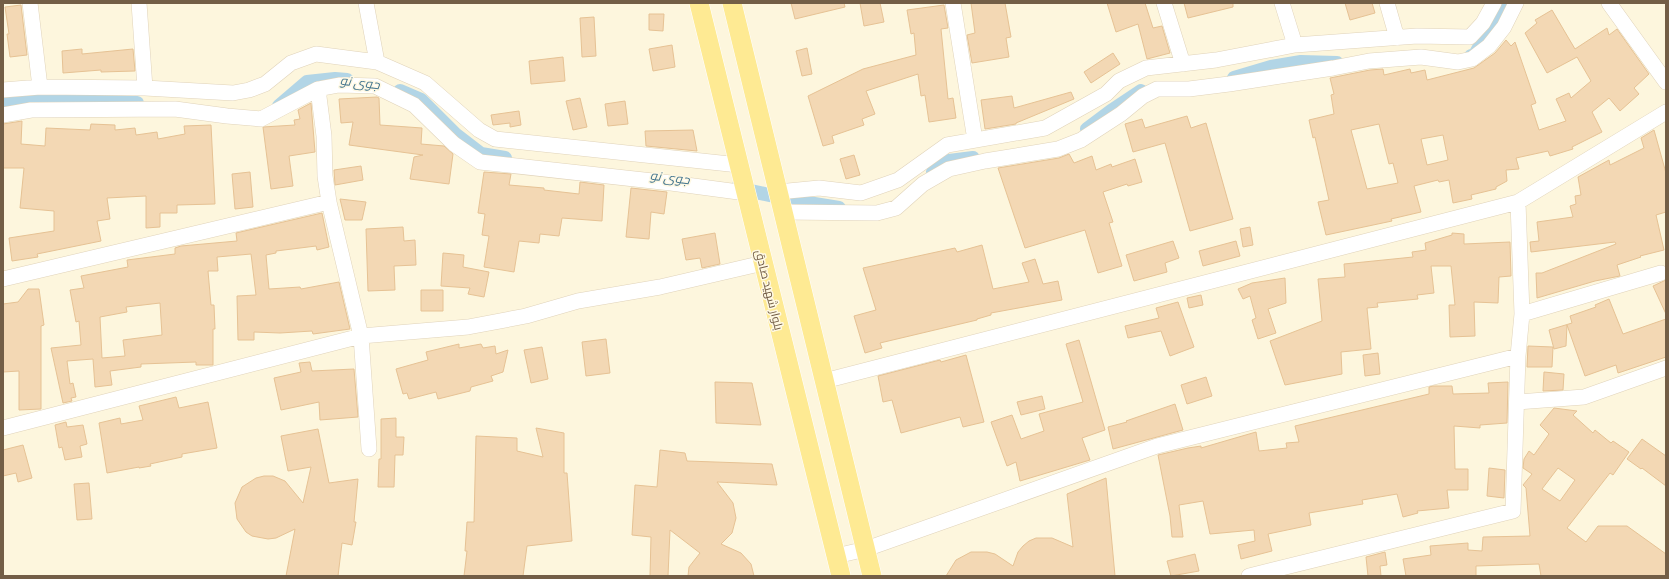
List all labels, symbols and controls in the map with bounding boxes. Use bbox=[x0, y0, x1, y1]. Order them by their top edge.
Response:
water label: جوی نو bbox=[339, 72, 382, 93]
water label: جوی نو bbox=[649, 167, 692, 188]
street label: بلوار شهید صادق bbox=[752, 248, 787, 332]

